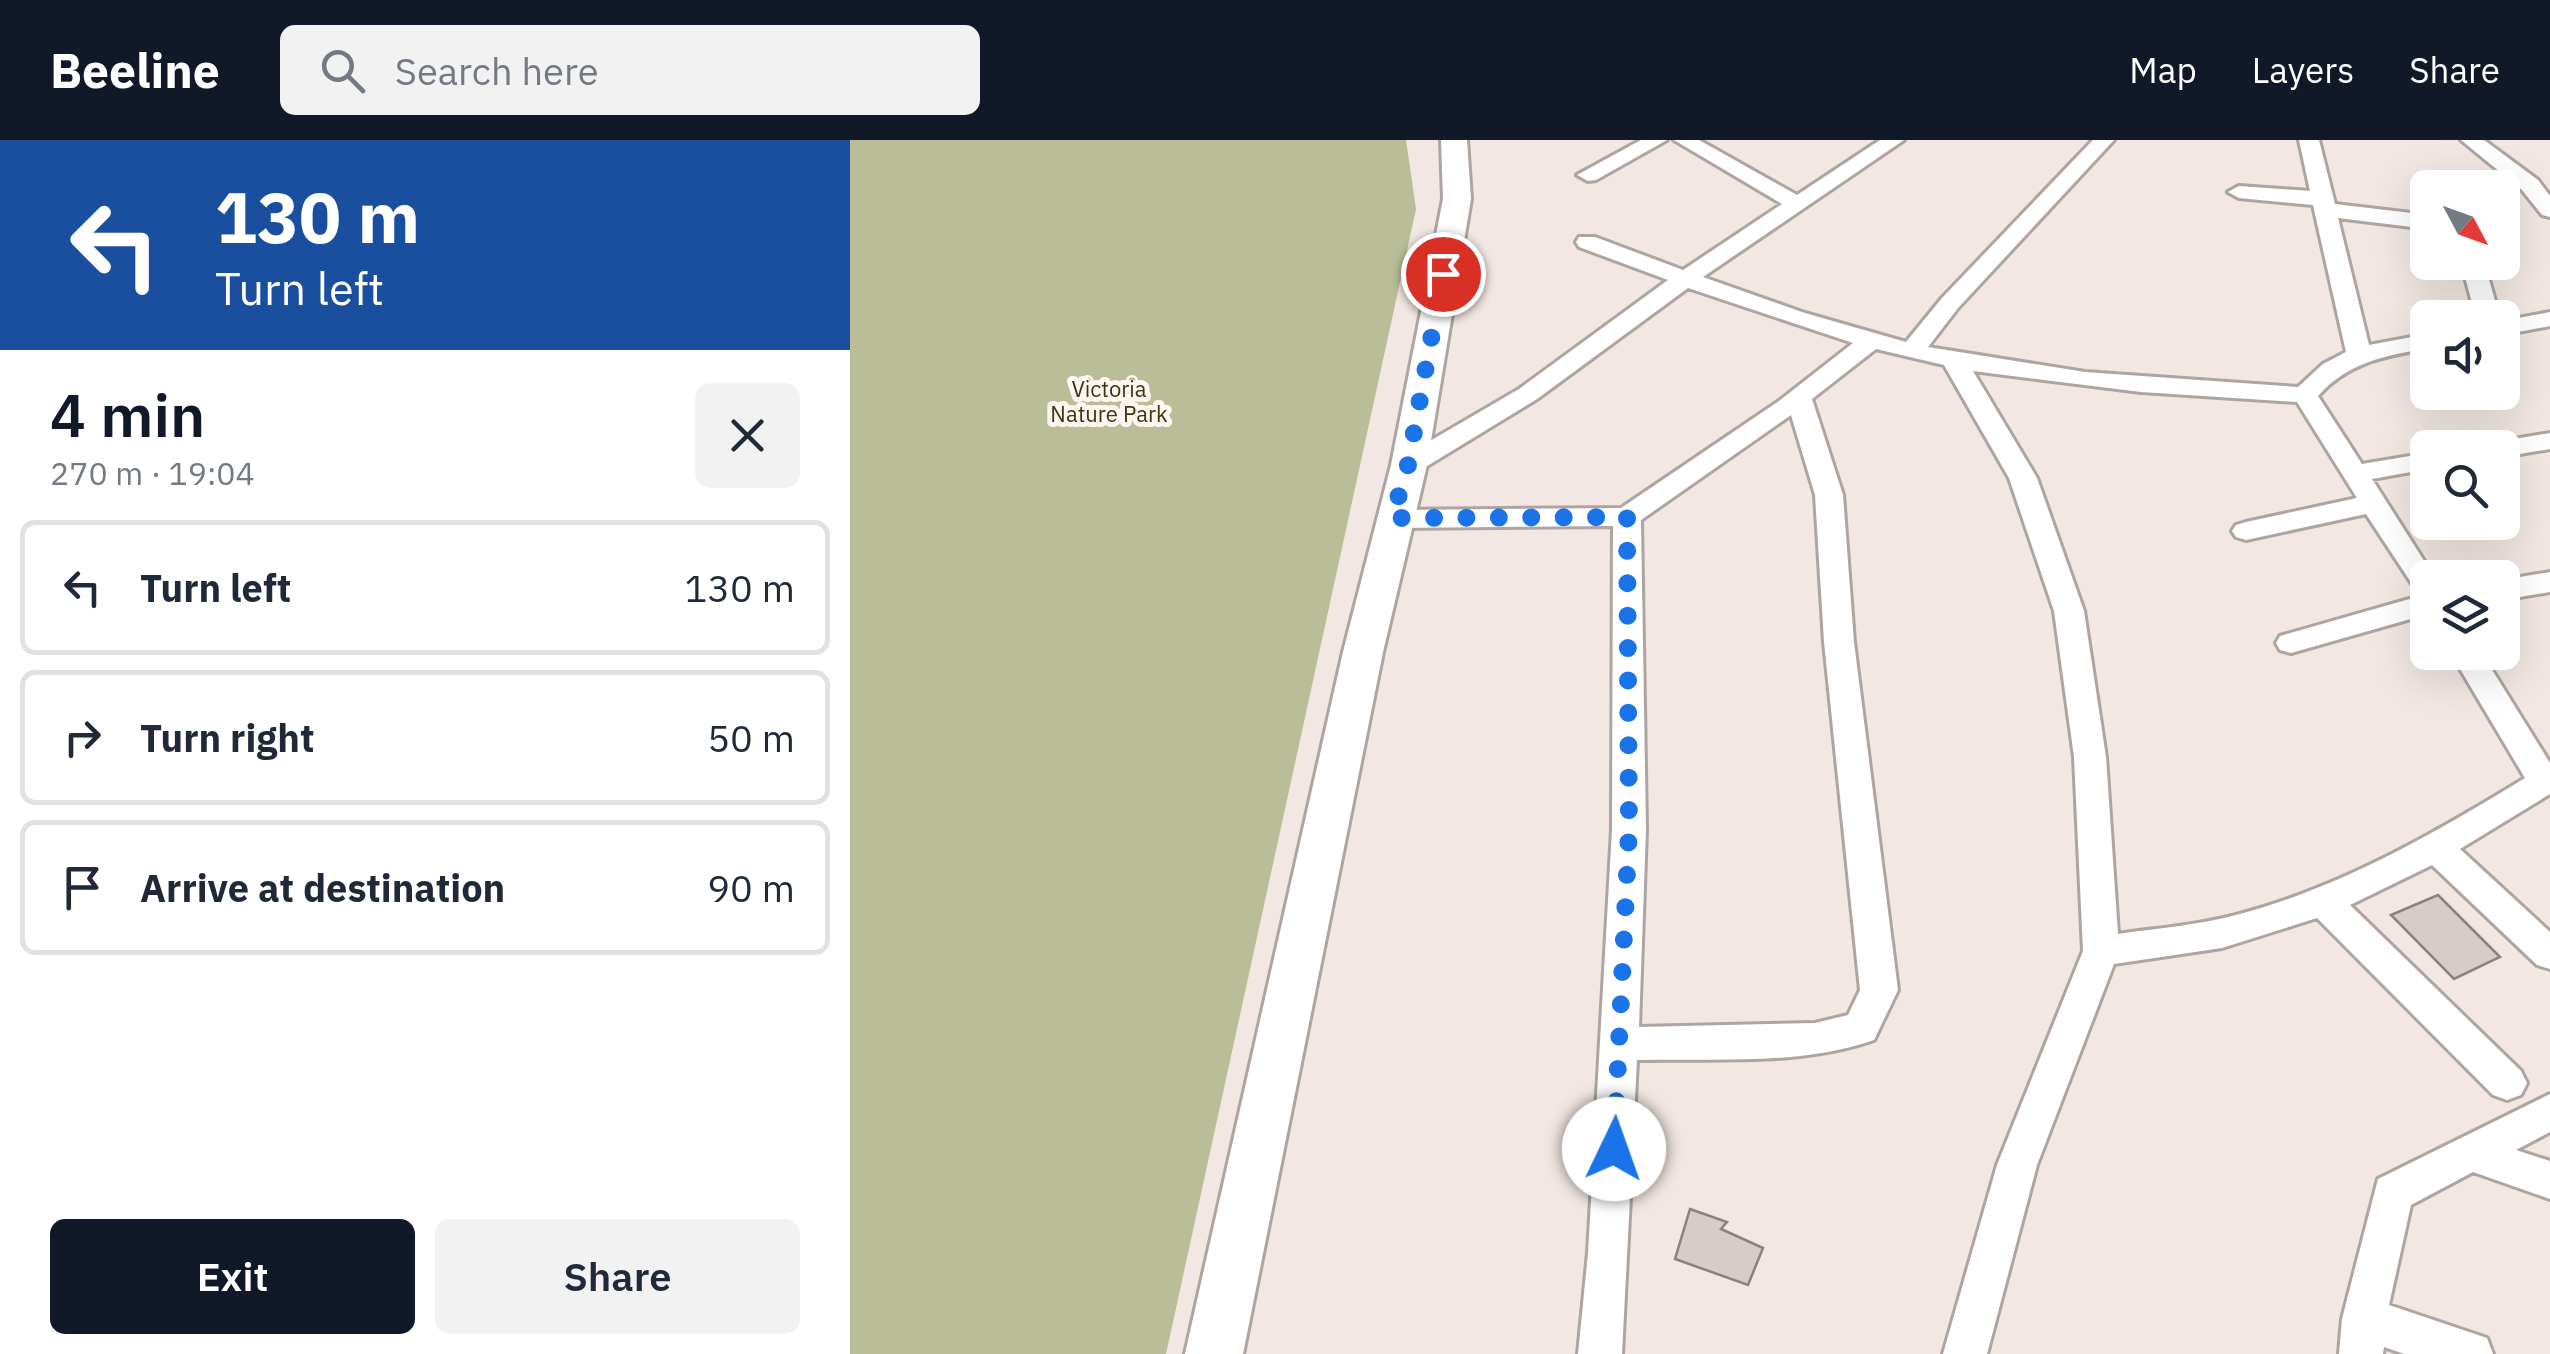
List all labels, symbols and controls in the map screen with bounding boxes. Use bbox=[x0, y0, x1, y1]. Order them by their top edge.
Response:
search box bbox=[280, 25, 980, 115]
text: Beeline bbox=[50, 39, 220, 101]
icon: search bbox=[315, 43, 370, 98]
text: Search here bbox=[395, 46, 599, 95]
text: Map bbox=[2129, 47, 2197, 93]
text: Layers bbox=[2252, 47, 2354, 93]
text: Share bbox=[2409, 47, 2500, 93]
north arrow bbox=[2410, 170, 2520, 280]
map controls bbox=[2410, 170, 2520, 670]
text: 130 m bbox=[215, 171, 420, 262]
icon: left bbox=[50, 180, 180, 310]
pin bbox=[1401, 232, 1486, 317]
icon: arrive bbox=[1416, 247, 1471, 302]
text: Turn left bbox=[215, 259, 384, 317]
button: sound bbox=[2410, 300, 2520, 410]
park label: Victoria Nature Park bbox=[1050, 374, 1168, 428]
text: 4 min bbox=[50, 375, 205, 454]
button: close bbox=[695, 383, 800, 488]
button: search bbox=[2410, 430, 2520, 540]
text: 270 m · 19:04 bbox=[50, 452, 255, 494]
icon: left bbox=[55, 560, 110, 615]
button: layers bbox=[2410, 560, 2520, 670]
text: Turn left bbox=[140, 563, 291, 612]
text: 130 m bbox=[684, 563, 795, 612]
icon: right bbox=[55, 710, 110, 765]
text: Turn right bbox=[140, 713, 315, 762]
text: 50 m bbox=[707, 713, 795, 762]
icon: arrive bbox=[55, 860, 110, 915]
text: Arrive at destination bbox=[140, 863, 505, 912]
text: 90 m bbox=[707, 863, 795, 912]
position arrow bbox=[1562, 1097, 1666, 1201]
button: Exit bbox=[50, 1219, 415, 1334]
button: Share bbox=[435, 1219, 800, 1334]

